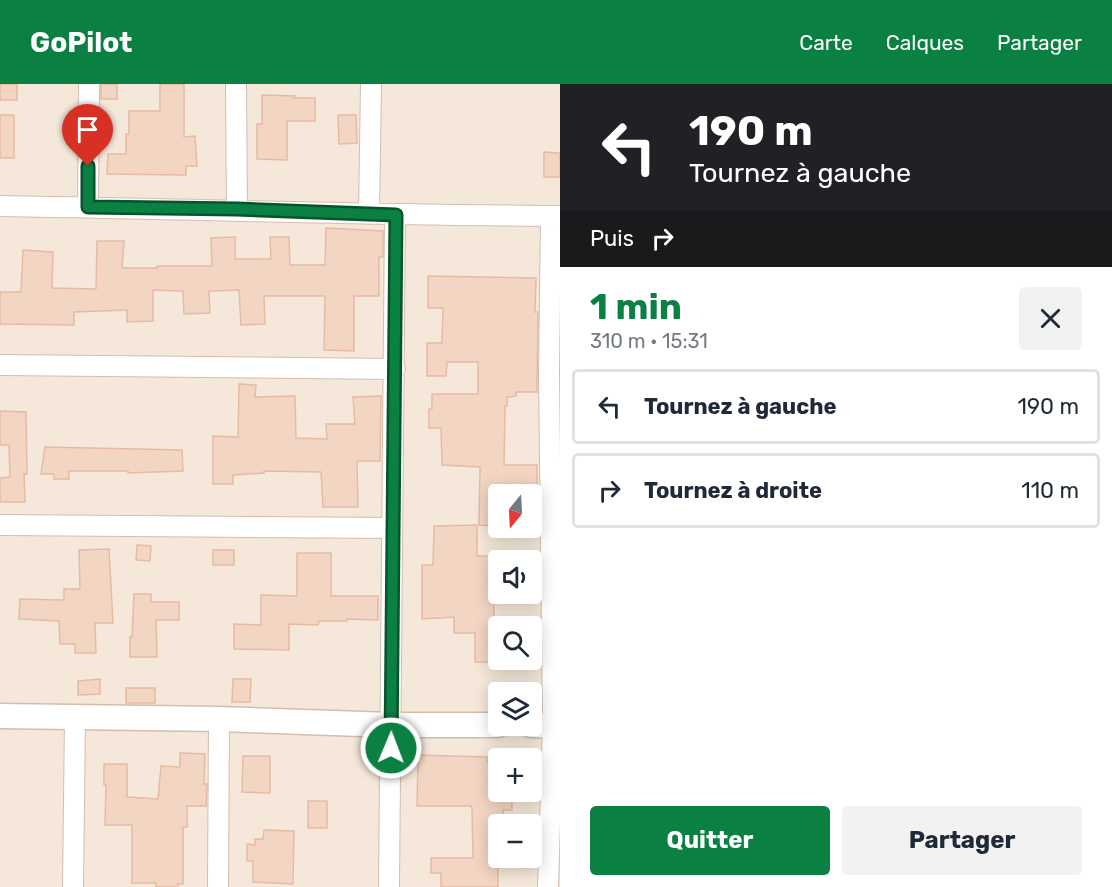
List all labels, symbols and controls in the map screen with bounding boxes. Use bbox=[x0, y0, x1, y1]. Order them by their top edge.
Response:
text: GoPilot bbox=[30, 26, 132, 59]
text: Carte bbox=[799, 30, 853, 55]
text: Calques bbox=[886, 30, 964, 55]
text: Partager bbox=[997, 30, 1082, 55]
pin bbox=[62, 104, 113, 166]
text: 190 m bbox=[689, 106, 813, 156]
icon: left bbox=[590, 108, 668, 186]
icon: arrive bbox=[71, 113, 104, 146]
text: Tournez à gauche bbox=[689, 157, 911, 189]
icon: right bbox=[646, 222, 679, 255]
text: Puis bbox=[590, 225, 634, 252]
text: 1 min bbox=[590, 285, 682, 328]
button: close bbox=[1019, 287, 1082, 350]
text: 310 m · 15:31 bbox=[590, 329, 708, 353]
icon: left bbox=[593, 390, 626, 423]
text: Tournez à gauche bbox=[644, 393, 837, 420]
text: 190 m bbox=[1018, 393, 1079, 420]
icon: right bbox=[593, 474, 626, 507]
text: Tournez à droite bbox=[644, 477, 822, 504]
text: 110 m bbox=[1021, 477, 1079, 504]
north arrow bbox=[488, 484, 542, 538]
map controls bbox=[488, 484, 542, 868]
button: sound bbox=[488, 550, 542, 604]
button: search bbox=[488, 616, 542, 670]
button: layers bbox=[488, 682, 542, 736]
position arrow bbox=[359, 716, 423, 780]
button: + bbox=[488, 748, 542, 802]
button: Quitter bbox=[590, 806, 830, 875]
button: Partager bbox=[842, 806, 1082, 875]
button: − bbox=[488, 814, 542, 868]

